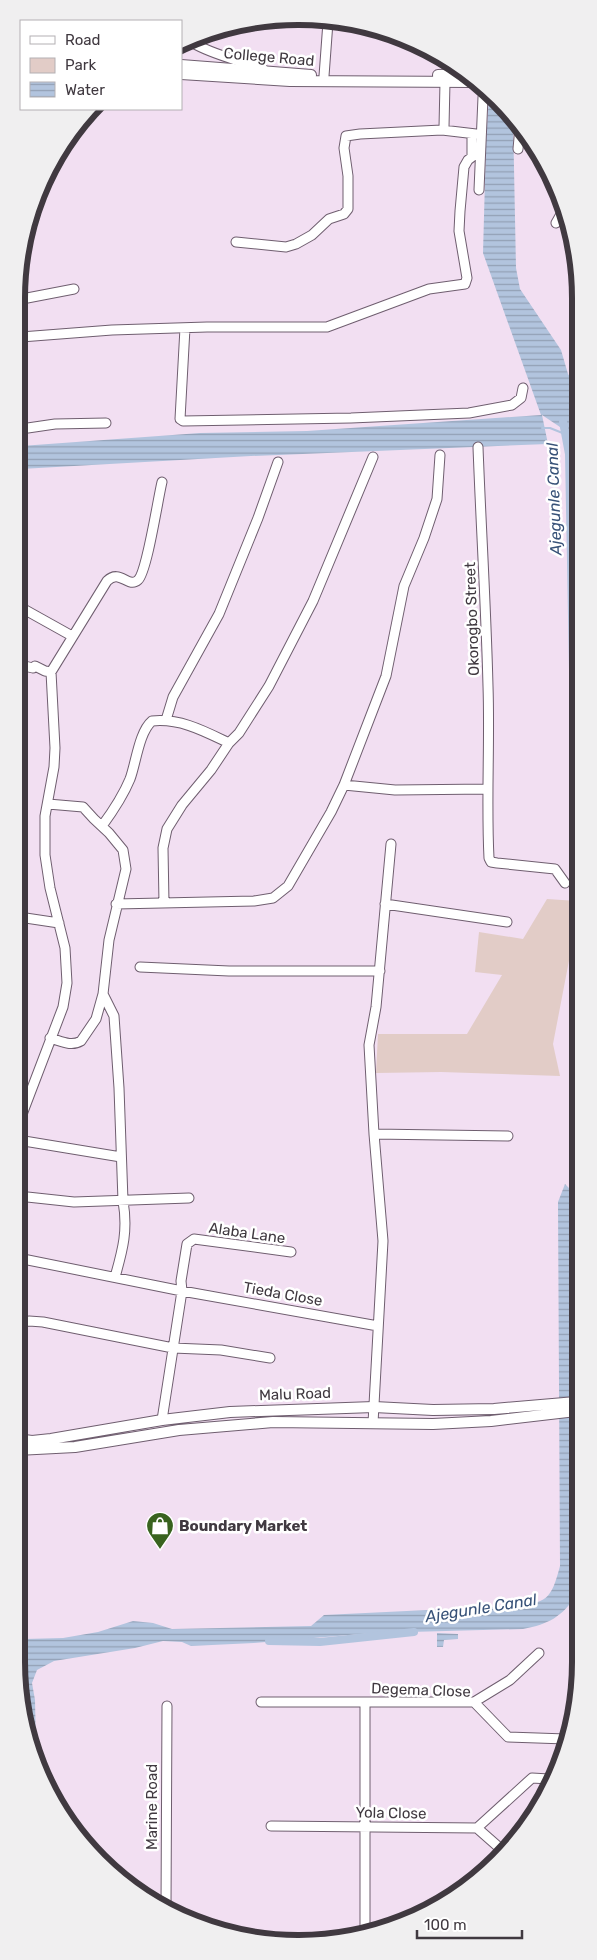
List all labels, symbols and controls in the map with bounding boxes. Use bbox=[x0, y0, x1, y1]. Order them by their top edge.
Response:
legend bbox=[20, 20, 182, 110]
text: Road bbox=[65, 31, 101, 49]
street label: College Road bbox=[223, 44, 315, 70]
text: Park bbox=[65, 56, 96, 74]
text: Water bbox=[65, 81, 105, 99]
water label: Ajegunle Canal bbox=[543, 441, 565, 557]
street label: Okorogbo Street bbox=[461, 562, 483, 676]
street label: Alaba Lane bbox=[208, 1219, 286, 1247]
street label: Tieda Close bbox=[242, 1278, 324, 1310]
street label: Malu Road bbox=[259, 1384, 331, 1404]
shop icon: Boundary Market bbox=[145, 1511, 175, 1550]
place label: Boundary Market bbox=[179, 1517, 307, 1535]
water label: Ajegunle Canal bbox=[423, 1590, 539, 1626]
street label: Degema Close bbox=[371, 1679, 471, 1701]
street label: Marine Road bbox=[143, 1764, 161, 1850]
street label: Yola Close bbox=[355, 1803, 427, 1823]
scale bar bbox=[417, 1908, 522, 1940]
text: 100 m bbox=[424, 1916, 466, 1934]

